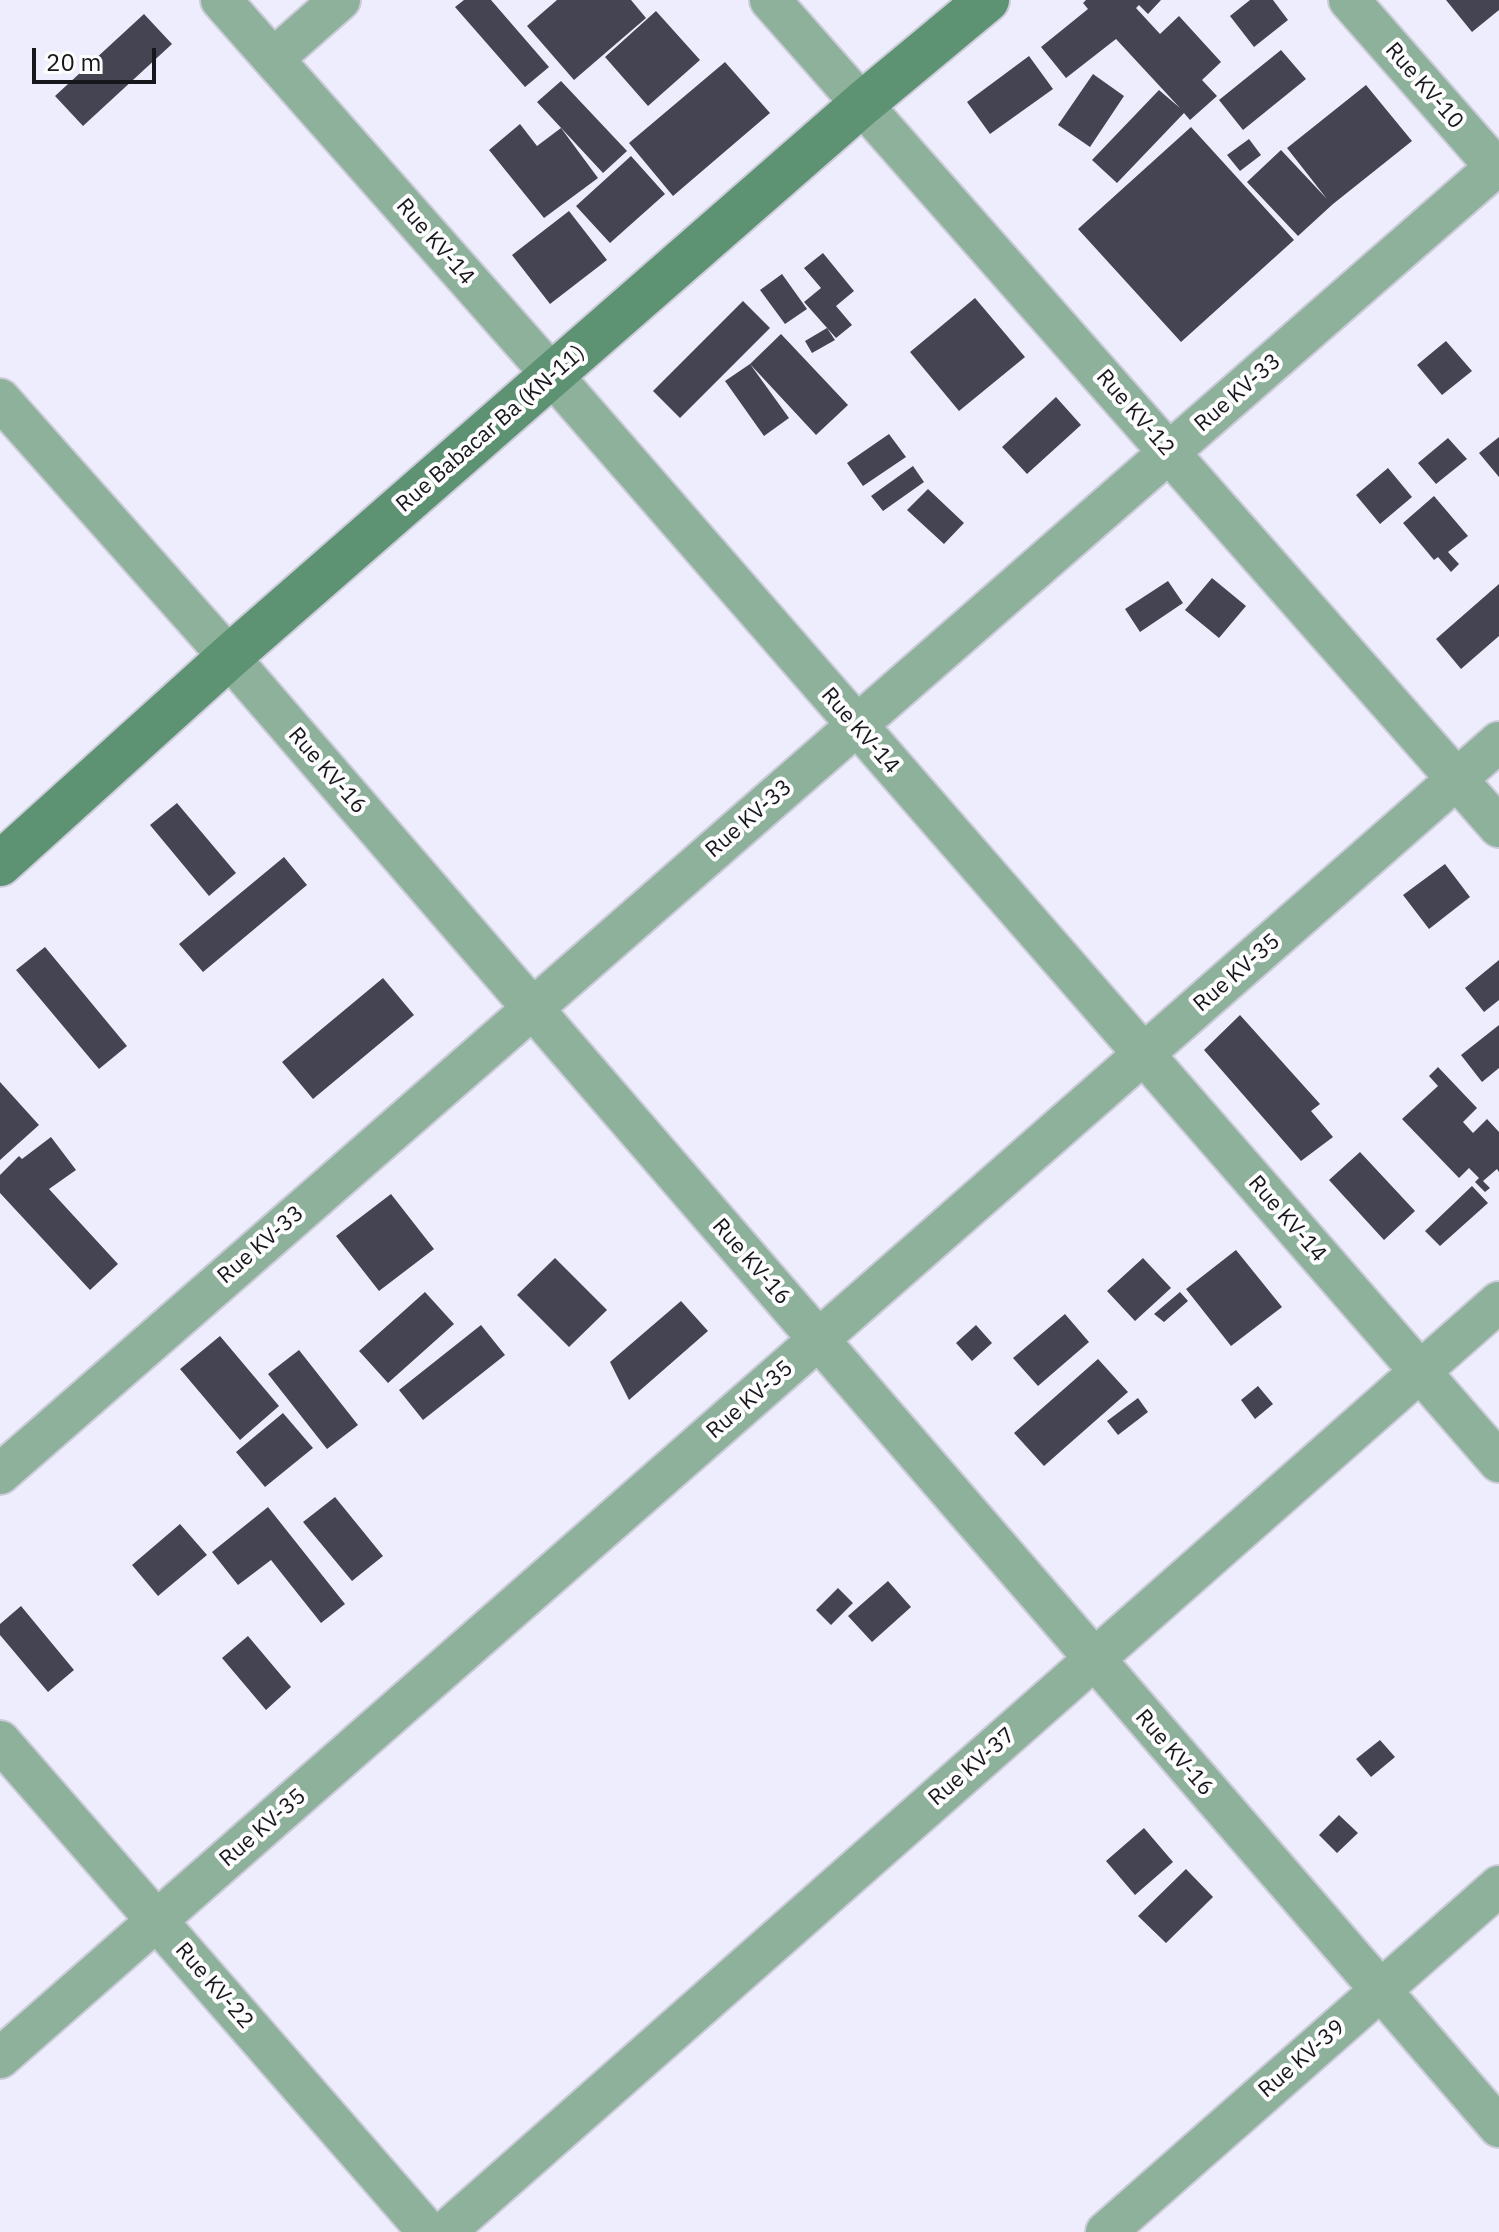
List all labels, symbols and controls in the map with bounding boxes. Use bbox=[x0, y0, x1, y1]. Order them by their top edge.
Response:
scale bar bbox=[36, 32, 160, 82]
street label: Rue KV-10 bbox=[1379, 38, 1469, 134]
text: 20 m bbox=[46, 46, 101, 78]
street label: Rue KV-14 bbox=[390, 194, 480, 290]
street label: Rue Babacar Ba (KN-11) bbox=[391, 340, 591, 518]
street label: Rue KV-33 bbox=[1190, 348, 1286, 438]
street label: Rue KV-12 bbox=[1090, 365, 1180, 461]
street label: Rue KV-14 bbox=[815, 683, 905, 779]
street label: Rue KV-16 bbox=[282, 723, 372, 819]
street label: Rue KV-33 bbox=[701, 774, 797, 864]
street label: Rue KV-35 bbox=[1189, 928, 1285, 1018]
street label: Rue KV-14 bbox=[1242, 1171, 1332, 1267]
street label: Rue KV-33 bbox=[213, 1200, 309, 1290]
street label: Rue KV-16 bbox=[706, 1214, 796, 1310]
street label: Rue KV-35 bbox=[702, 1355, 798, 1445]
street label: Rue KV-16 bbox=[1129, 1705, 1219, 1801]
street label: Rue KV-37 bbox=[924, 1722, 1020, 1812]
street label: Rue KV-35 bbox=[215, 1783, 311, 1873]
street label: Rue KV-22 bbox=[169, 1938, 259, 2034]
street label: Rue KV-39 bbox=[1254, 2014, 1350, 2104]

